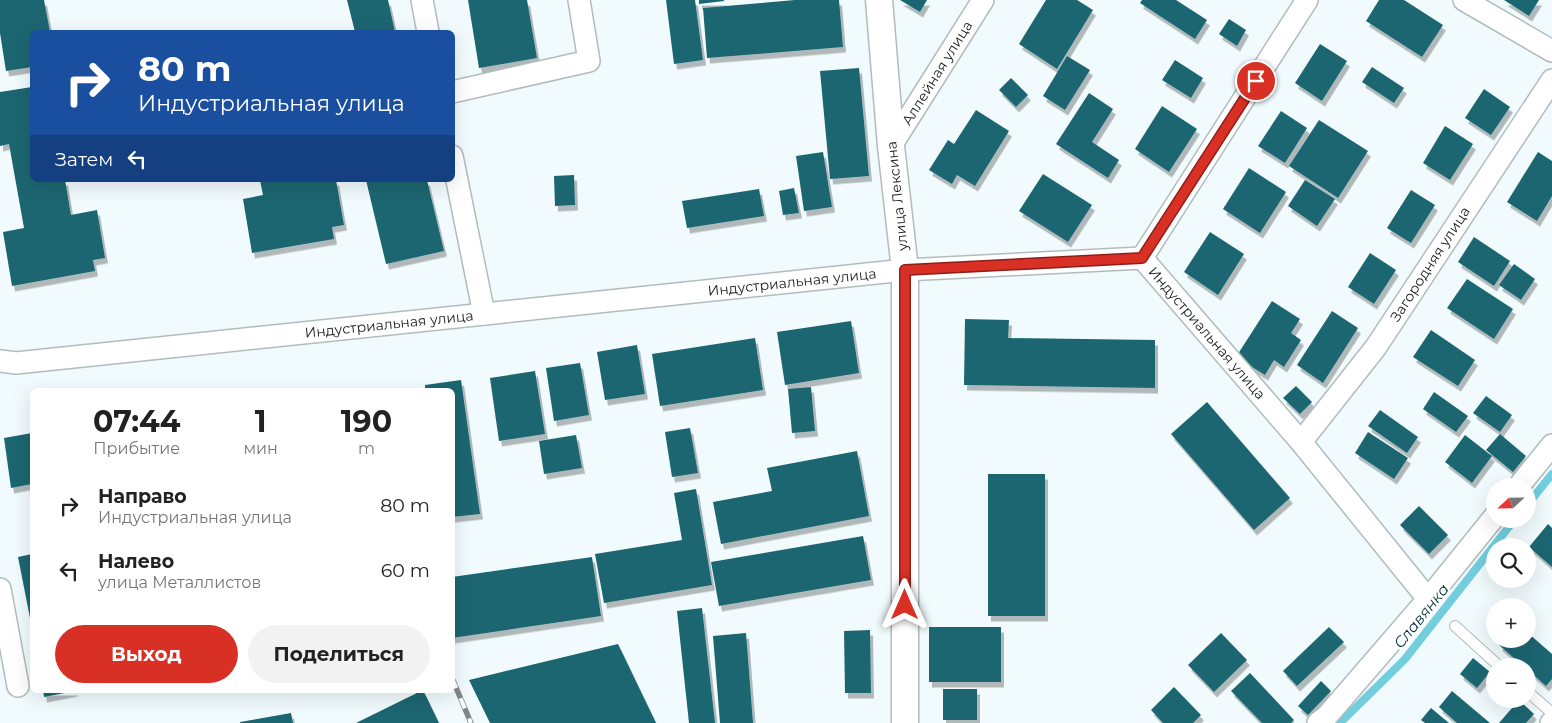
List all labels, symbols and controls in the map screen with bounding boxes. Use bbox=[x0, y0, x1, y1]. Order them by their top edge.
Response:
street label: Аллейная улица bbox=[898, 17, 976, 129]
text: 80 m bbox=[138, 47, 232, 90]
icon: right bbox=[55, 50, 120, 115]
pin bbox=[1235, 60, 1277, 102]
icon: arrive bbox=[1242, 67, 1270, 95]
text: Индустриальная улица bbox=[138, 90, 405, 117]
street label: улица Лексина bbox=[882, 140, 912, 253]
icon: left bbox=[123, 145, 151, 173]
text: Затем bbox=[55, 148, 113, 171]
street label: Загородняя улица bbox=[1386, 203, 1474, 325]
street label: Индустриальная улица bbox=[1145, 263, 1269, 403]
street label: Индустриальная улица bbox=[707, 264, 877, 300]
street label: Индустриальная улица bbox=[304, 306, 474, 342]
text: 07:44 bbox=[93, 403, 180, 440]
text: 1 bbox=[255, 403, 266, 440]
text: 190 bbox=[341, 403, 392, 440]
text: Прибытие bbox=[93, 439, 180, 458]
text: мин bbox=[243, 439, 278, 458]
text: m bbox=[358, 439, 375, 458]
north arrow bbox=[1486, 478, 1536, 528]
map controls bbox=[1486, 478, 1536, 708]
text: Направо bbox=[98, 485, 187, 508]
icon: right bbox=[55, 492, 83, 520]
text: 80 m bbox=[380, 494, 430, 517]
text: Индустриальная улица bbox=[98, 508, 292, 527]
button: search bbox=[1486, 538, 1536, 588]
text: Налево bbox=[98, 550, 174, 573]
icon: left bbox=[55, 557, 83, 585]
text: 60 m bbox=[381, 559, 430, 582]
text: улица Металлистов bbox=[98, 573, 261, 592]
position arrow bbox=[878, 578, 930, 630]
water label: Славянка bbox=[1389, 580, 1453, 652]
button: + bbox=[1486, 598, 1536, 648]
button: Выход bbox=[55, 625, 238, 683]
button: Поделиться bbox=[248, 625, 430, 683]
button: − bbox=[1486, 658, 1536, 708]

